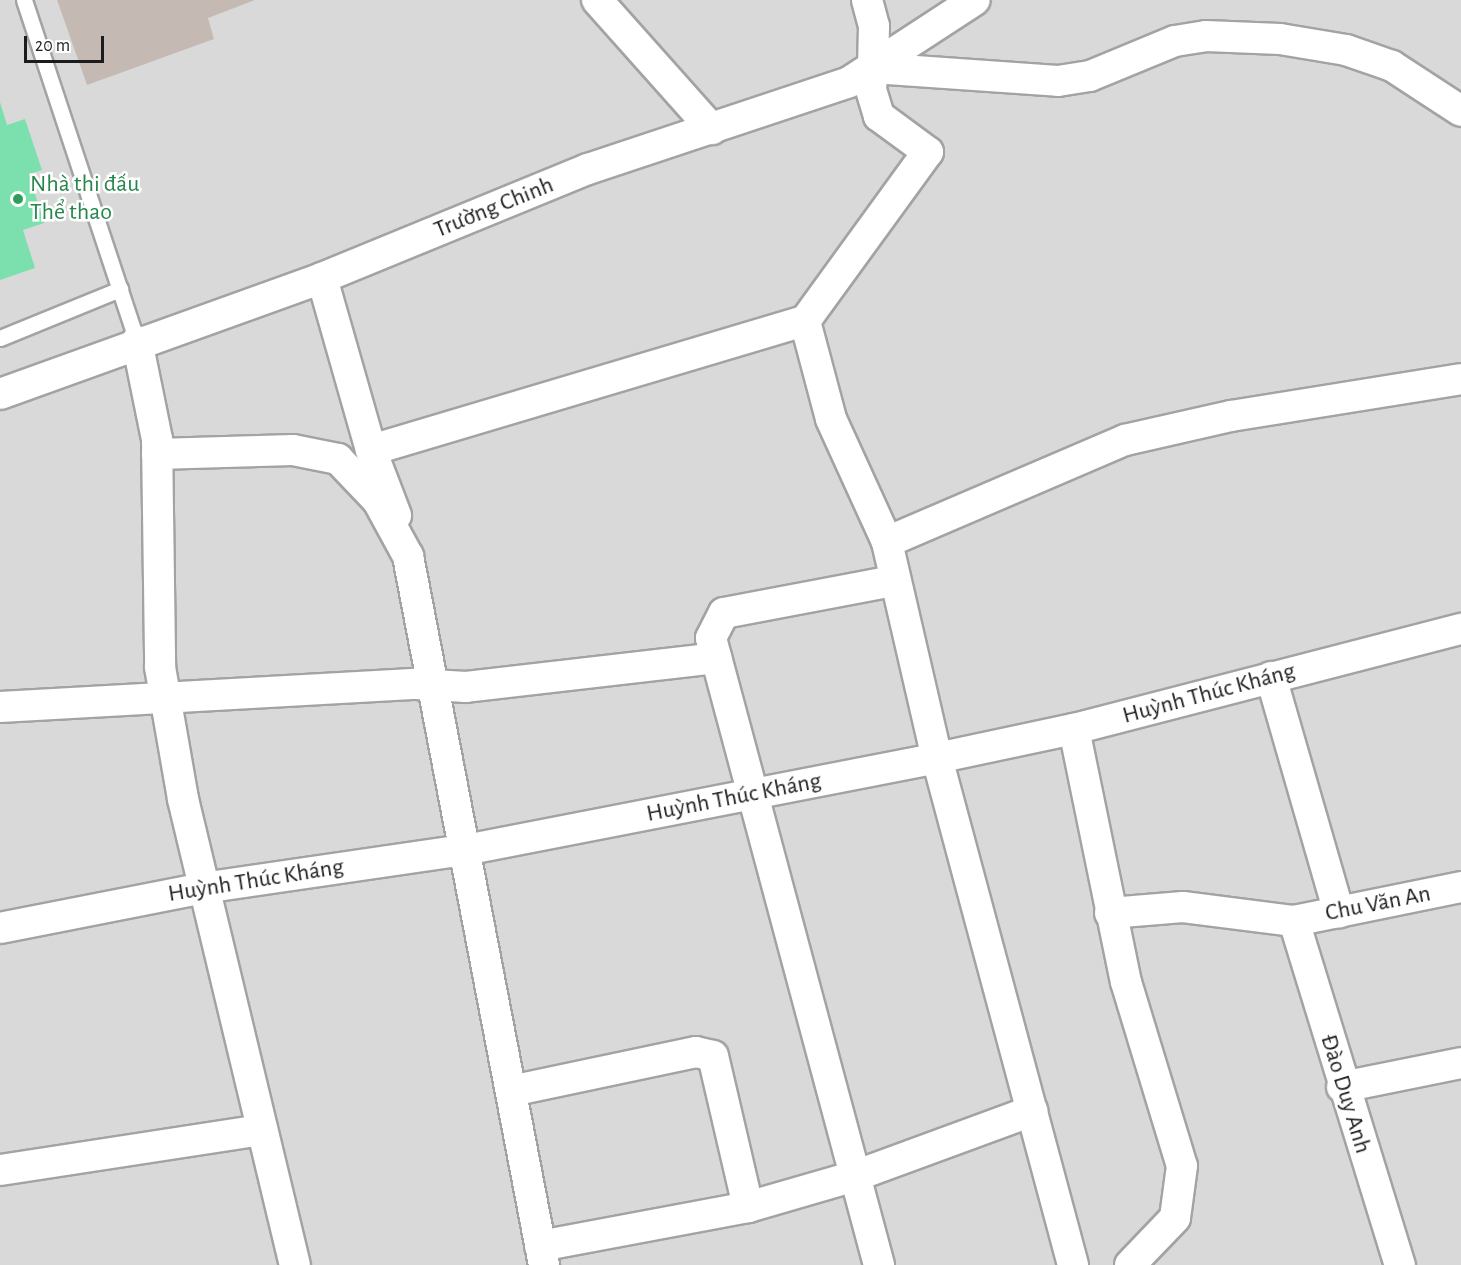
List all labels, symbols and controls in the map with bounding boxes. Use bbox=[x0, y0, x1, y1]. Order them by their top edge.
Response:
scale bar bbox=[27, 24, 106, 62]
text: 20 m bbox=[35, 37, 70, 55]
place label: Nhà thi đấu Thể thao bbox=[30, 171, 140, 227]
street label: Trường Chinh bbox=[430, 171, 558, 245]
marker: Nhà thi đấu Thể thao bbox=[11, 192, 25, 206]
street label: Huỳnh Thúc Kháng bbox=[1120, 657, 1298, 731]
street label: Huỳnh Thúc Kháng bbox=[644, 767, 824, 829]
street label: Huỳnh Thúc Kháng bbox=[166, 853, 346, 909]
street label: Chu Văn An bbox=[1323, 880, 1433, 928]
street label: Đào Duy Anh bbox=[1313, 1031, 1377, 1157]

